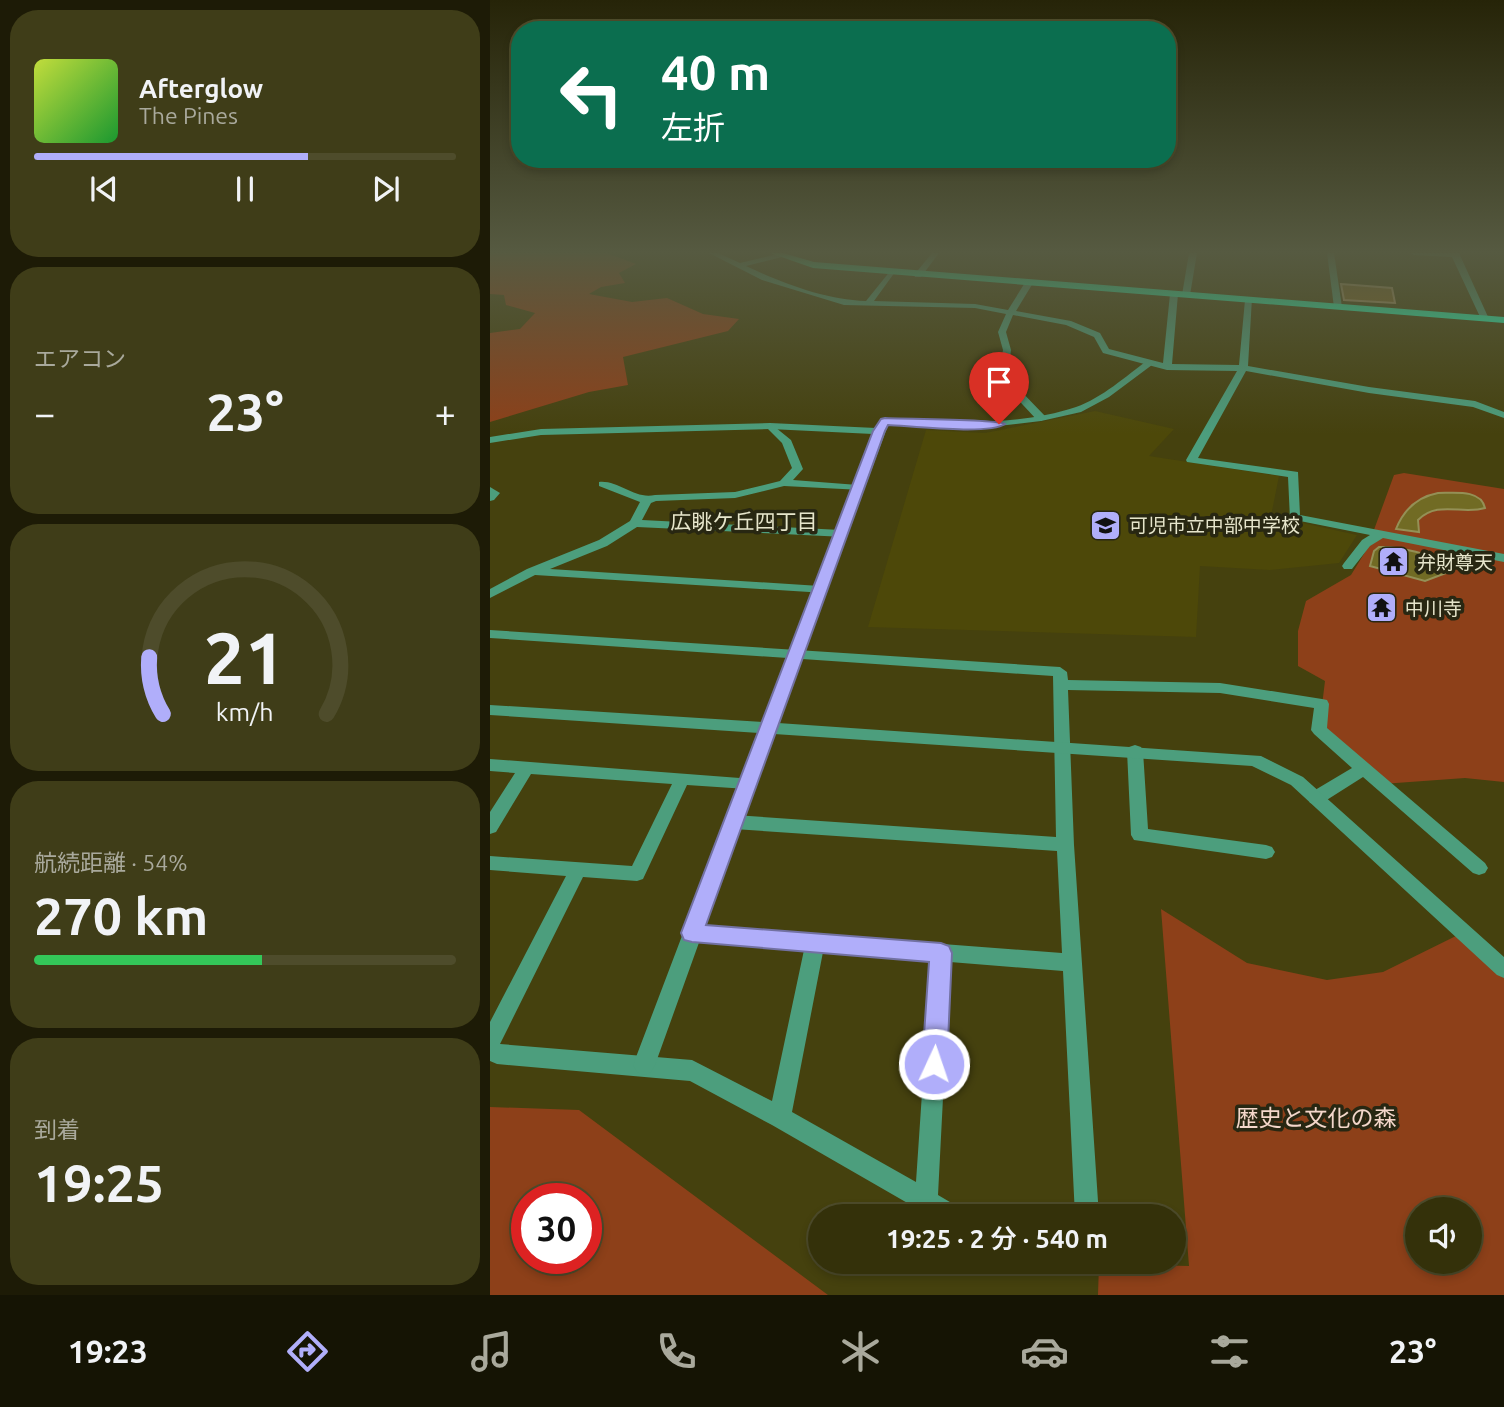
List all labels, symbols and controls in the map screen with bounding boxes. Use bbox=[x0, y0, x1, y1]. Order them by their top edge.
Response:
text: 40 m bbox=[661, 44, 770, 99]
icon: left bbox=[546, 49, 637, 140]
text: Afterglow bbox=[139, 74, 263, 103]
text: The Pines bbox=[139, 103, 238, 128]
text: 左折 bbox=[661, 109, 725, 145]
icon: previous bbox=[85, 170, 123, 208]
icon: pause bbox=[226, 170, 264, 208]
icon: next bbox=[367, 170, 405, 208]
text: エアコン bbox=[34, 346, 126, 371]
pin bbox=[969, 352, 1029, 424]
icon: arrive bbox=[980, 363, 1018, 401]
text: 23° bbox=[206, 383, 284, 441]
text: − bbox=[34, 392, 55, 434]
text: + bbox=[435, 392, 456, 434]
school or university icon: 可児市立中部中学校 bbox=[1089, 508, 1123, 542]
district label: 広眺ケ丘四丁目 bbox=[671, 509, 818, 533]
place label: 可児市立中部中学校 bbox=[1129, 514, 1300, 536]
temple icon: 弁財尊天 bbox=[1377, 545, 1411, 579]
place label: 弁財尊天 bbox=[1417, 551, 1493, 573]
temple icon: 中川寺 bbox=[1365, 591, 1399, 625]
place label: 中川寺 bbox=[1405, 597, 1462, 619]
text: 21 bbox=[204, 616, 286, 698]
text: km/h bbox=[216, 697, 274, 725]
text: 航続距離 · 54% bbox=[34, 850, 187, 875]
text: 270 km bbox=[34, 887, 208, 945]
position arrow bbox=[897, 1027, 971, 1101]
park label: 歴史と文化の森 bbox=[1236, 1105, 1397, 1130]
text: 到着 bbox=[34, 1117, 80, 1142]
text: 19:25 bbox=[34, 1154, 164, 1212]
speed limit sign: 30 bbox=[511, 1183, 602, 1274]
map controls bbox=[1405, 1197, 1482, 1274]
button: sound bbox=[1405, 1197, 1482, 1274]
text: 19:25 · 2 分 · 540 m bbox=[886, 1224, 1108, 1253]
icon: directions bbox=[283, 1327, 332, 1376]
icon: music bbox=[467, 1327, 516, 1376]
icon: phone bbox=[652, 1327, 701, 1376]
icon: climate bbox=[836, 1327, 885, 1376]
icon: car bbox=[1020, 1327, 1069, 1376]
icon: filters bbox=[1205, 1327, 1254, 1376]
text: 19:23 bbox=[68, 1333, 148, 1369]
text: 23° bbox=[1389, 1333, 1436, 1369]

